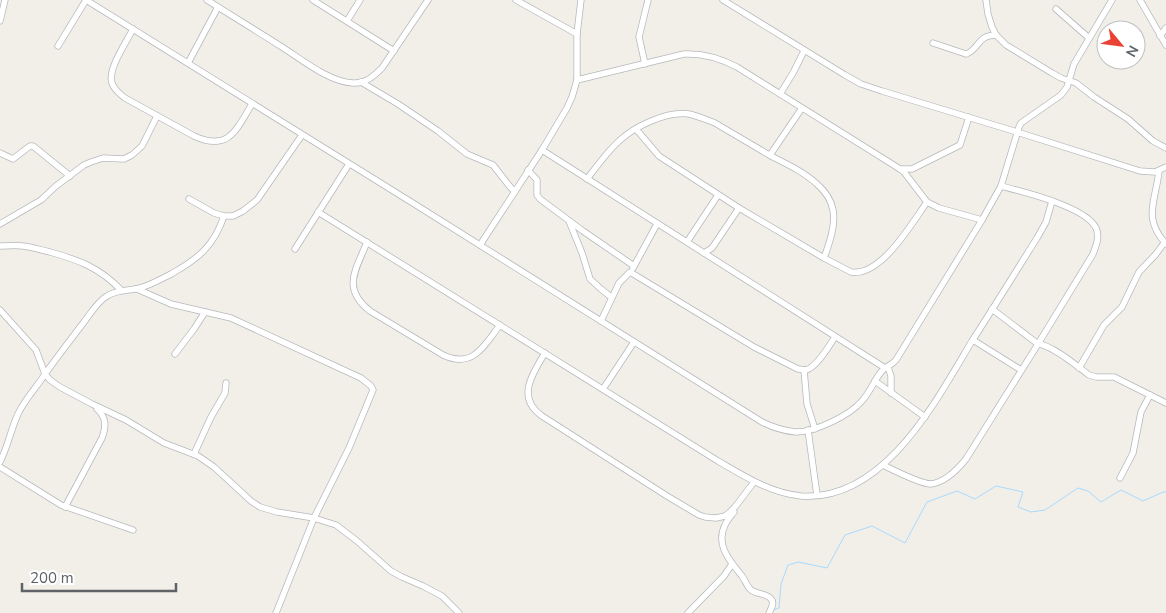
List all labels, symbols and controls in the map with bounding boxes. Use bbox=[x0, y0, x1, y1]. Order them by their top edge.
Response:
north arrow bbox=[1096, 20, 1146, 70]
text: N bbox=[1121, 42, 1143, 60]
scale bar bbox=[22, 560, 176, 592]
text: 200 m bbox=[30, 568, 74, 588]

